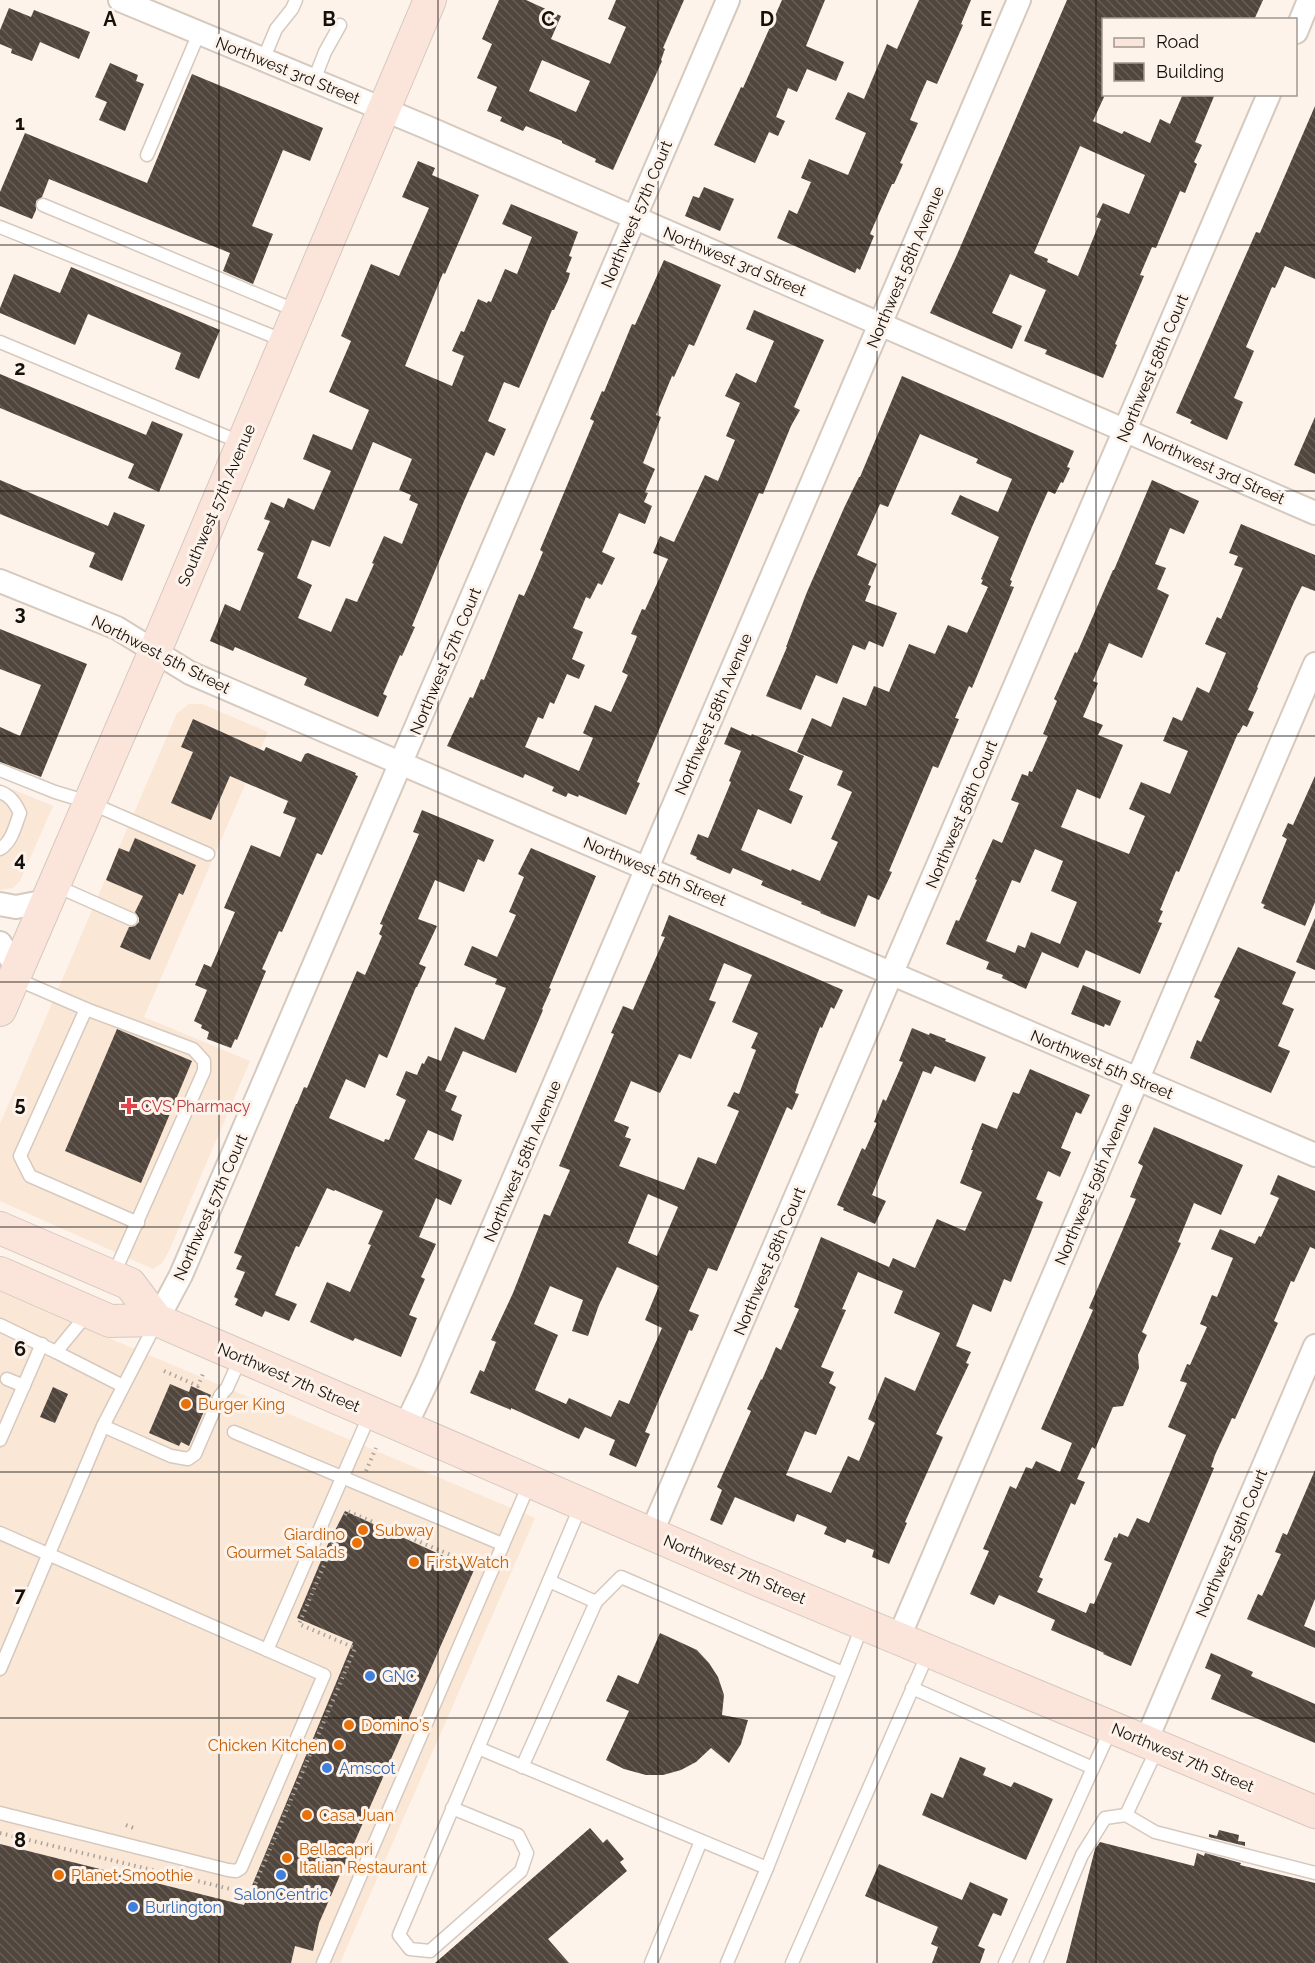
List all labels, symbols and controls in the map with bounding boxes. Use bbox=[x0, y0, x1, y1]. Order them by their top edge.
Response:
text: A bbox=[103, 7, 117, 31]
text: B bbox=[322, 7, 336, 31]
text: C bbox=[541, 7, 555, 31]
text: D bbox=[760, 7, 774, 31]
text: E bbox=[980, 7, 992, 31]
legend bbox=[1102, 18, 1297, 96]
text: Road bbox=[1156, 31, 1199, 52]
street label: Northwest 3rd Street bbox=[213, 33, 363, 108]
text: Building bbox=[1156, 61, 1224, 82]
text: 1 bbox=[15, 111, 25, 135]
street label: Northwest 57th Court bbox=[597, 137, 676, 291]
street label: Northwest 58th Avenue bbox=[863, 184, 948, 351]
street label: Northwest 3rd Street bbox=[660, 223, 810, 300]
street label: Northwest 58th Court bbox=[1113, 291, 1193, 445]
text: 2 bbox=[14, 356, 26, 380]
street label: Southwest 57th Avenue bbox=[174, 421, 259, 589]
street label: Northwest 3rd Street bbox=[1140, 429, 1288, 509]
street label: Northwest 57th Court bbox=[406, 584, 485, 738]
text: 3 bbox=[14, 601, 26, 625]
street label: Northwest 5th Street bbox=[88, 611, 234, 698]
street label: Northwest 58th Avenue bbox=[671, 631, 756, 798]
street label: Northwest 58th Court bbox=[922, 737, 1002, 891]
street label: Northwest 5th Street bbox=[581, 833, 730, 910]
text: 4 bbox=[14, 847, 26, 871]
street label: Northwest 5th Street bbox=[1028, 1026, 1177, 1103]
street label: Northwest 58th Avenue bbox=[480, 1078, 565, 1245]
text: 5 bbox=[14, 1092, 26, 1116]
place label: CVS Pharmacy bbox=[141, 1097, 251, 1116]
marker: CVS Pharmacy bbox=[122, 1099, 136, 1113]
street label: Northwest 59th Avenue bbox=[1051, 1101, 1136, 1268]
street label: Northwest 57th Court bbox=[170, 1131, 252, 1283]
street label: Northwest 58th Court bbox=[730, 1184, 810, 1338]
text: 6 bbox=[14, 1337, 26, 1361]
street label: Northwest 7th Street bbox=[215, 1339, 363, 1416]
place label: Burger King bbox=[198, 1395, 285, 1414]
marker: Burger King bbox=[179, 1397, 193, 1411]
street label: Northwest 59th Court bbox=[1192, 1466, 1272, 1620]
place label: Subway bbox=[375, 1521, 434, 1540]
marker: Subway bbox=[356, 1523, 370, 1537]
place label: Giardino Gourmet Salads bbox=[226, 1525, 345, 1562]
street label: Northwest 7th Street bbox=[661, 1531, 809, 1608]
marker: Giardino Gourmet Salads bbox=[350, 1536, 364, 1550]
place label: First Watch bbox=[426, 1553, 509, 1572]
marker: First Watch bbox=[407, 1555, 421, 1569]
text: 7 bbox=[14, 1583, 26, 1607]
place label: GNC bbox=[382, 1667, 417, 1686]
marker: GNC bbox=[363, 1669, 377, 1683]
place label: Domino's bbox=[361, 1716, 430, 1735]
marker: Domino's bbox=[342, 1718, 356, 1732]
street label: Northwest 7th Street bbox=[1109, 1719, 1257, 1796]
place label: Chicken Kitchen bbox=[208, 1736, 327, 1755]
marker: Chicken Kitchen bbox=[332, 1738, 346, 1752]
place label: Amscot bbox=[339, 1759, 396, 1778]
marker: Amscot bbox=[320, 1761, 334, 1775]
place label: Casa Juan bbox=[319, 1806, 394, 1825]
marker: Casa Juan bbox=[300, 1808, 314, 1822]
text: 8 bbox=[14, 1828, 26, 1852]
place label: Bellacapri Italian Restaurant bbox=[299, 1840, 427, 1877]
marker: Bellacapri Italian Restaurant bbox=[280, 1851, 294, 1865]
place label: Planet Smoothie bbox=[71, 1866, 193, 1885]
marker: Planet Smoothie bbox=[52, 1868, 66, 1882]
marker: SalonCentric bbox=[274, 1868, 288, 1882]
place label: SalonCentric bbox=[234, 1885, 328, 1904]
place label: Burlington bbox=[145, 1898, 222, 1917]
marker: Burlington bbox=[126, 1900, 140, 1914]

